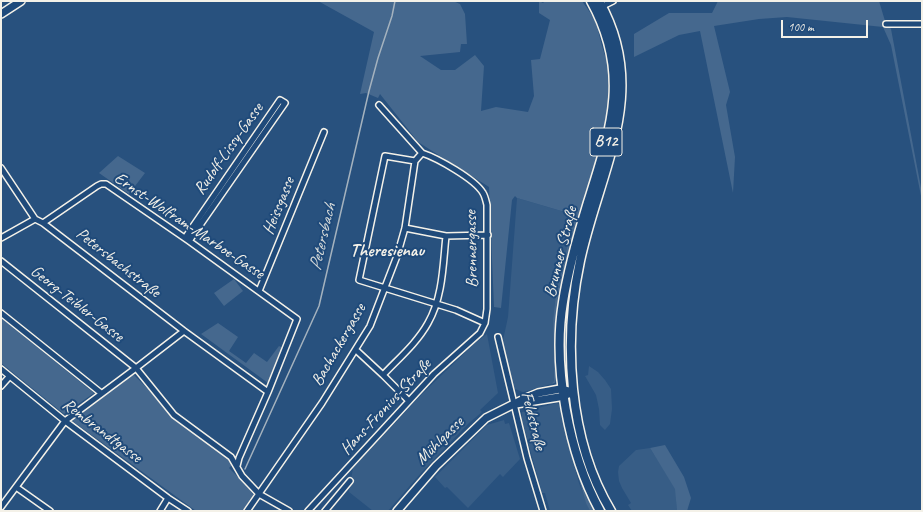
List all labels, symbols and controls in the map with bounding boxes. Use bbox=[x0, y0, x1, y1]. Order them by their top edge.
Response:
scale bar bbox=[783, 12, 870, 38]
text: 100 m bbox=[788, 19, 814, 35]
street label: Rudolf-Lissy-Gasse bbox=[190, 99, 268, 199]
road number: B12 bbox=[590, 128, 622, 156]
street label: Ernst-Wolfram-Marboe-Gasse bbox=[110, 168, 268, 284]
street label: Heissgasse bbox=[258, 174, 300, 238]
water label: Petersbach bbox=[305, 201, 341, 273]
street label: Brunner Straße bbox=[540, 205, 582, 299]
street label: Brennergasse bbox=[461, 210, 483, 288]
street label: Petersbachstraße bbox=[72, 224, 164, 302]
district label: Theresienau bbox=[350, 240, 424, 262]
street label: Georg-Teibler-Gasse bbox=[26, 261, 128, 347]
street label: Bachackergasse bbox=[307, 300, 371, 390]
street label: Hans-Fronius-Straße bbox=[336, 355, 436, 459]
street label: Feldstraße bbox=[516, 390, 550, 452]
street label: Rembrandtgasse bbox=[58, 394, 146, 468]
street label: Mühlgasse bbox=[412, 413, 468, 469]

